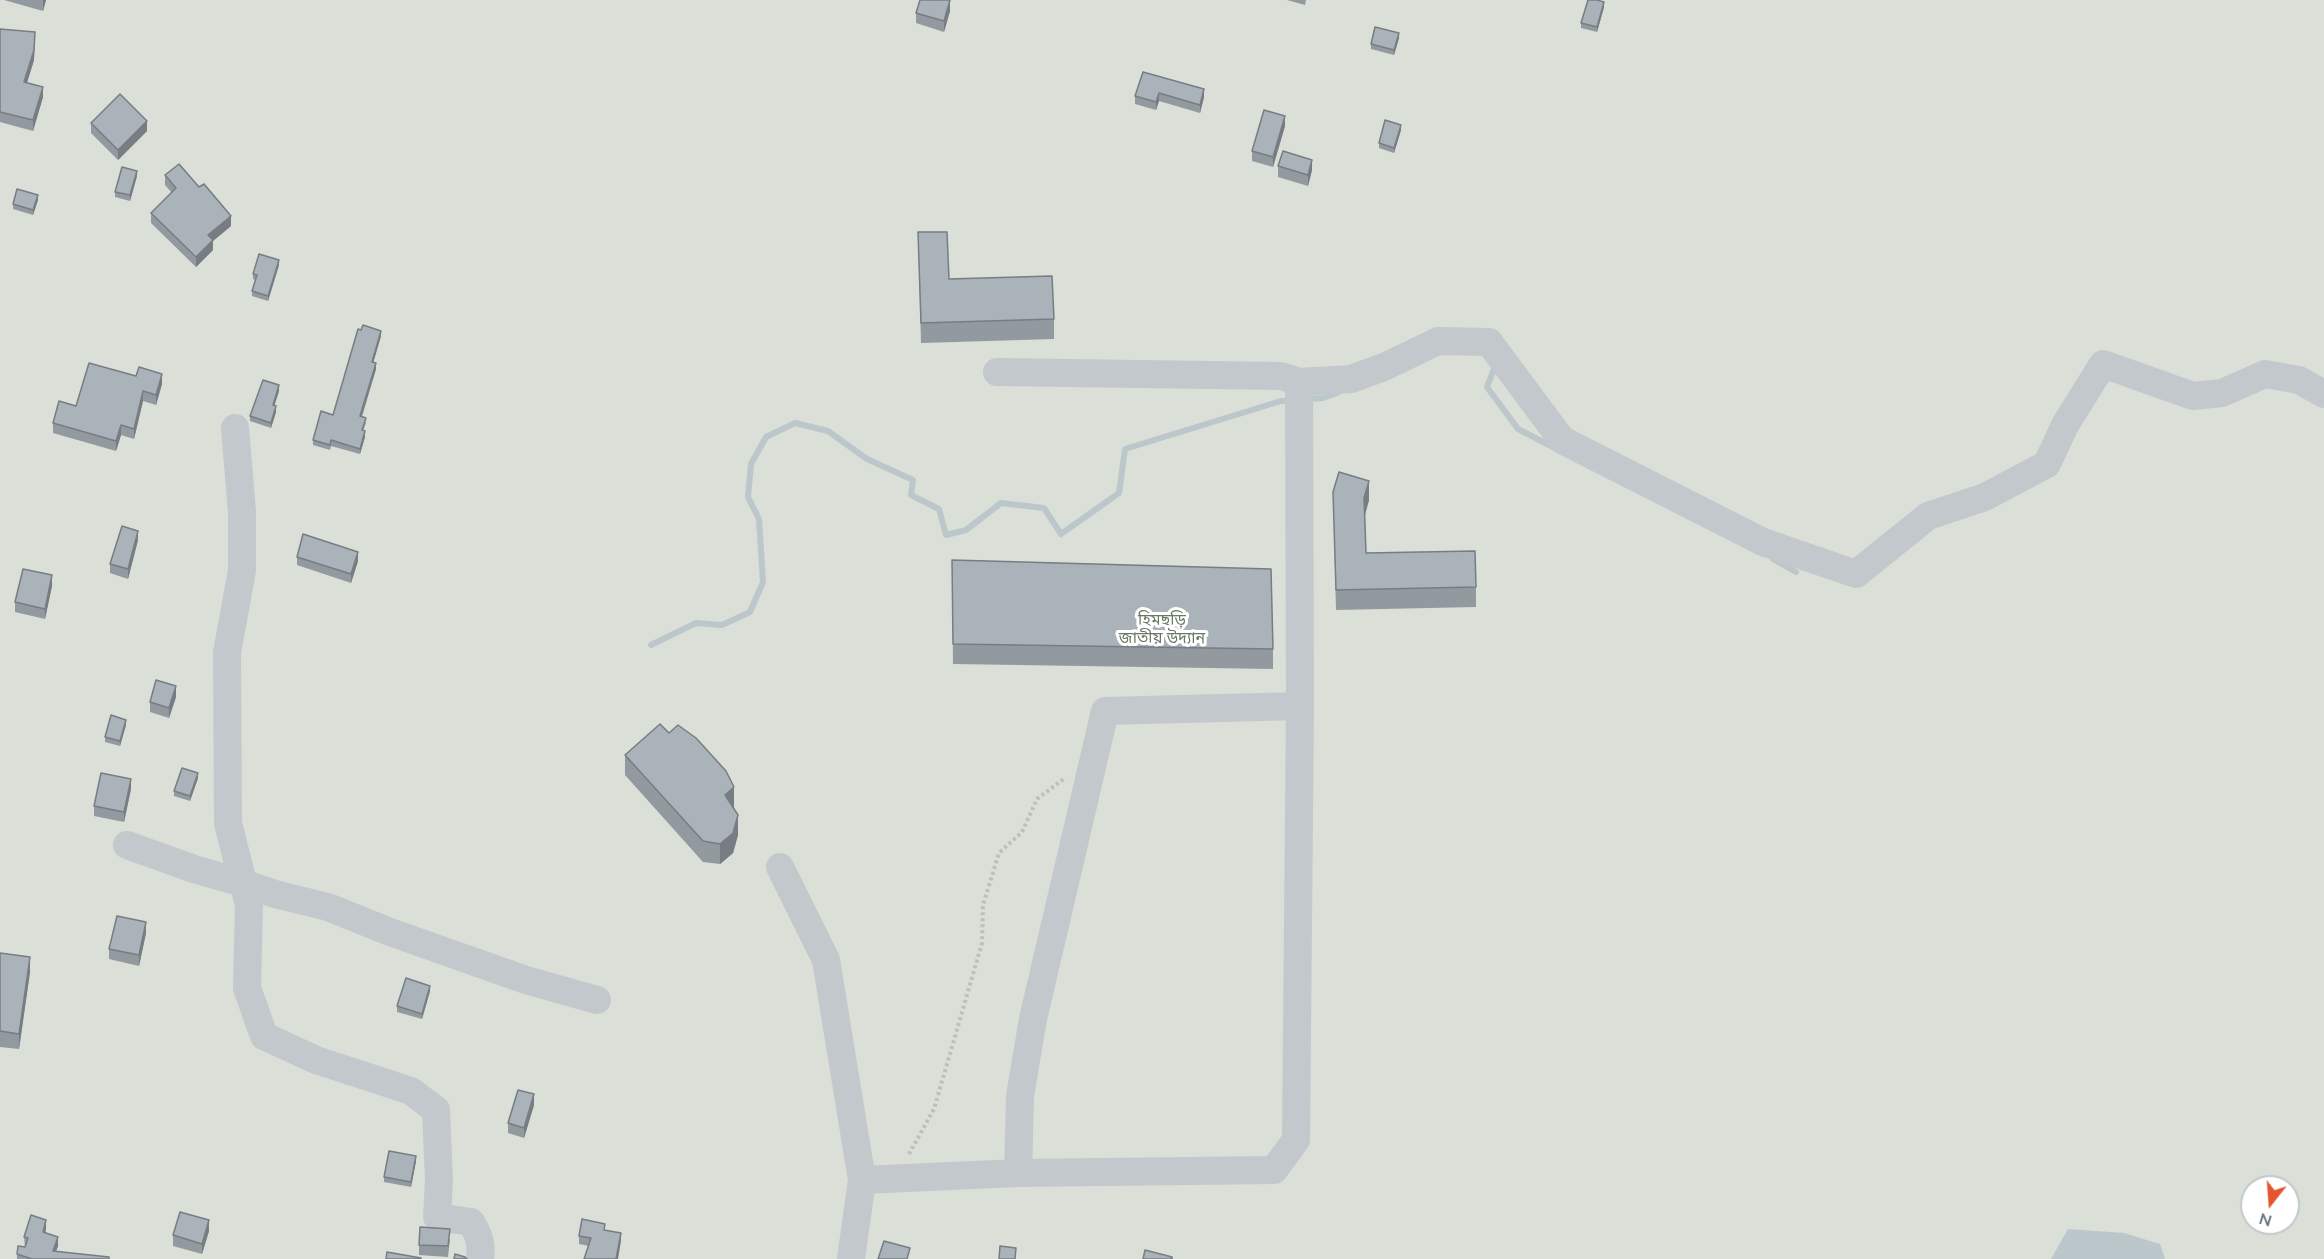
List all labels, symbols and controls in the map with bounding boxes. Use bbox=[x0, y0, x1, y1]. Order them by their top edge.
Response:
park label: হিমছড়ি জাতীয় উদ্যান bbox=[1119, 610, 1205, 648]
north arrow bbox=[2240, 1175, 2300, 1235]
text: N bbox=[2257, 1209, 2274, 1232]

